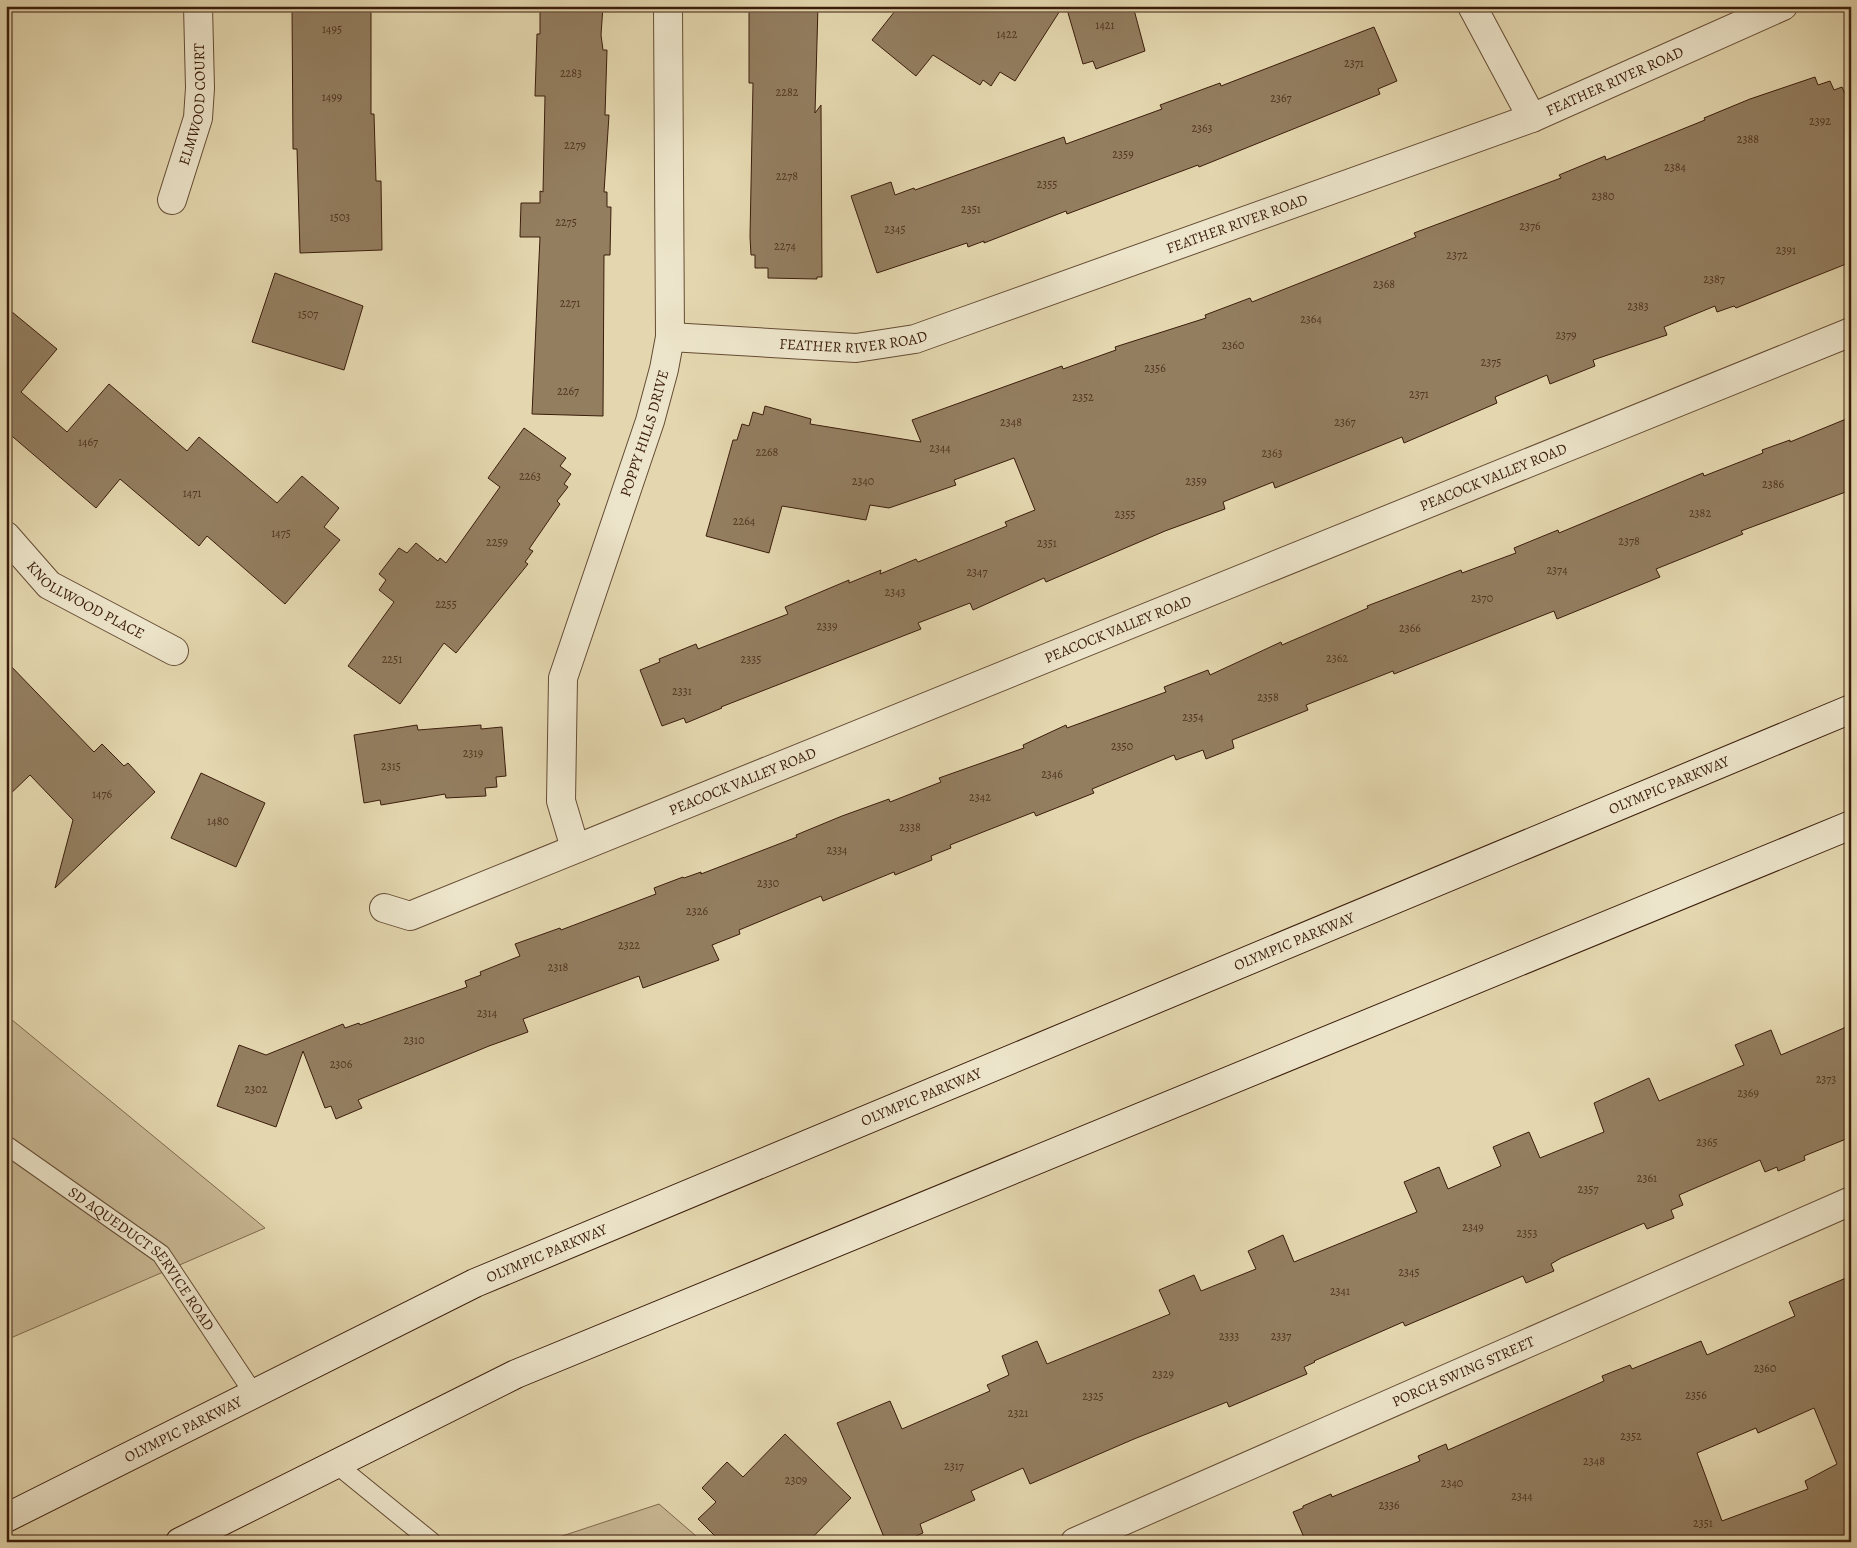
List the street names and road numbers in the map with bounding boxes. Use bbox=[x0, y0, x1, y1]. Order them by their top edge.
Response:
street label: ELMWOOD COURT bbox=[174, 42, 210, 168]
street label: FEATHER RIVER ROAD bbox=[1543, 42, 1687, 121]
street label: FEATHER RIVER ROAD bbox=[1164, 189, 1310, 258]
street label: FEATHER RIVER ROAD bbox=[779, 325, 930, 358]
street label: POPPY HILLS DRIVE bbox=[615, 368, 673, 499]
street label: PEACOCK VALLEY ROAD bbox=[1417, 438, 1570, 516]
street label: KNOLLWOOD PLACE bbox=[22, 556, 148, 644]
street label: PEACOCK VALLEY ROAD bbox=[1041, 590, 1194, 668]
street label: PEACOCK VALLEY ROAD bbox=[666, 742, 819, 820]
street label: OLYMPIC PARKWAY bbox=[1605, 751, 1733, 819]
street label: OLYMPIC PARKWAY bbox=[1231, 907, 1358, 975]
street label: OLYMPIC PARKWAY bbox=[858, 1062, 985, 1131]
street label: SD AQUEDUCT SERVICE ROAD bbox=[64, 1182, 219, 1334]
street label: OLYMPIC PARKWAY bbox=[483, 1219, 611, 1287]
street label: PORCH SWING STREET bbox=[1389, 1331, 1538, 1412]
street label: OLYMPIC PARKWAY bbox=[121, 1391, 246, 1467]

